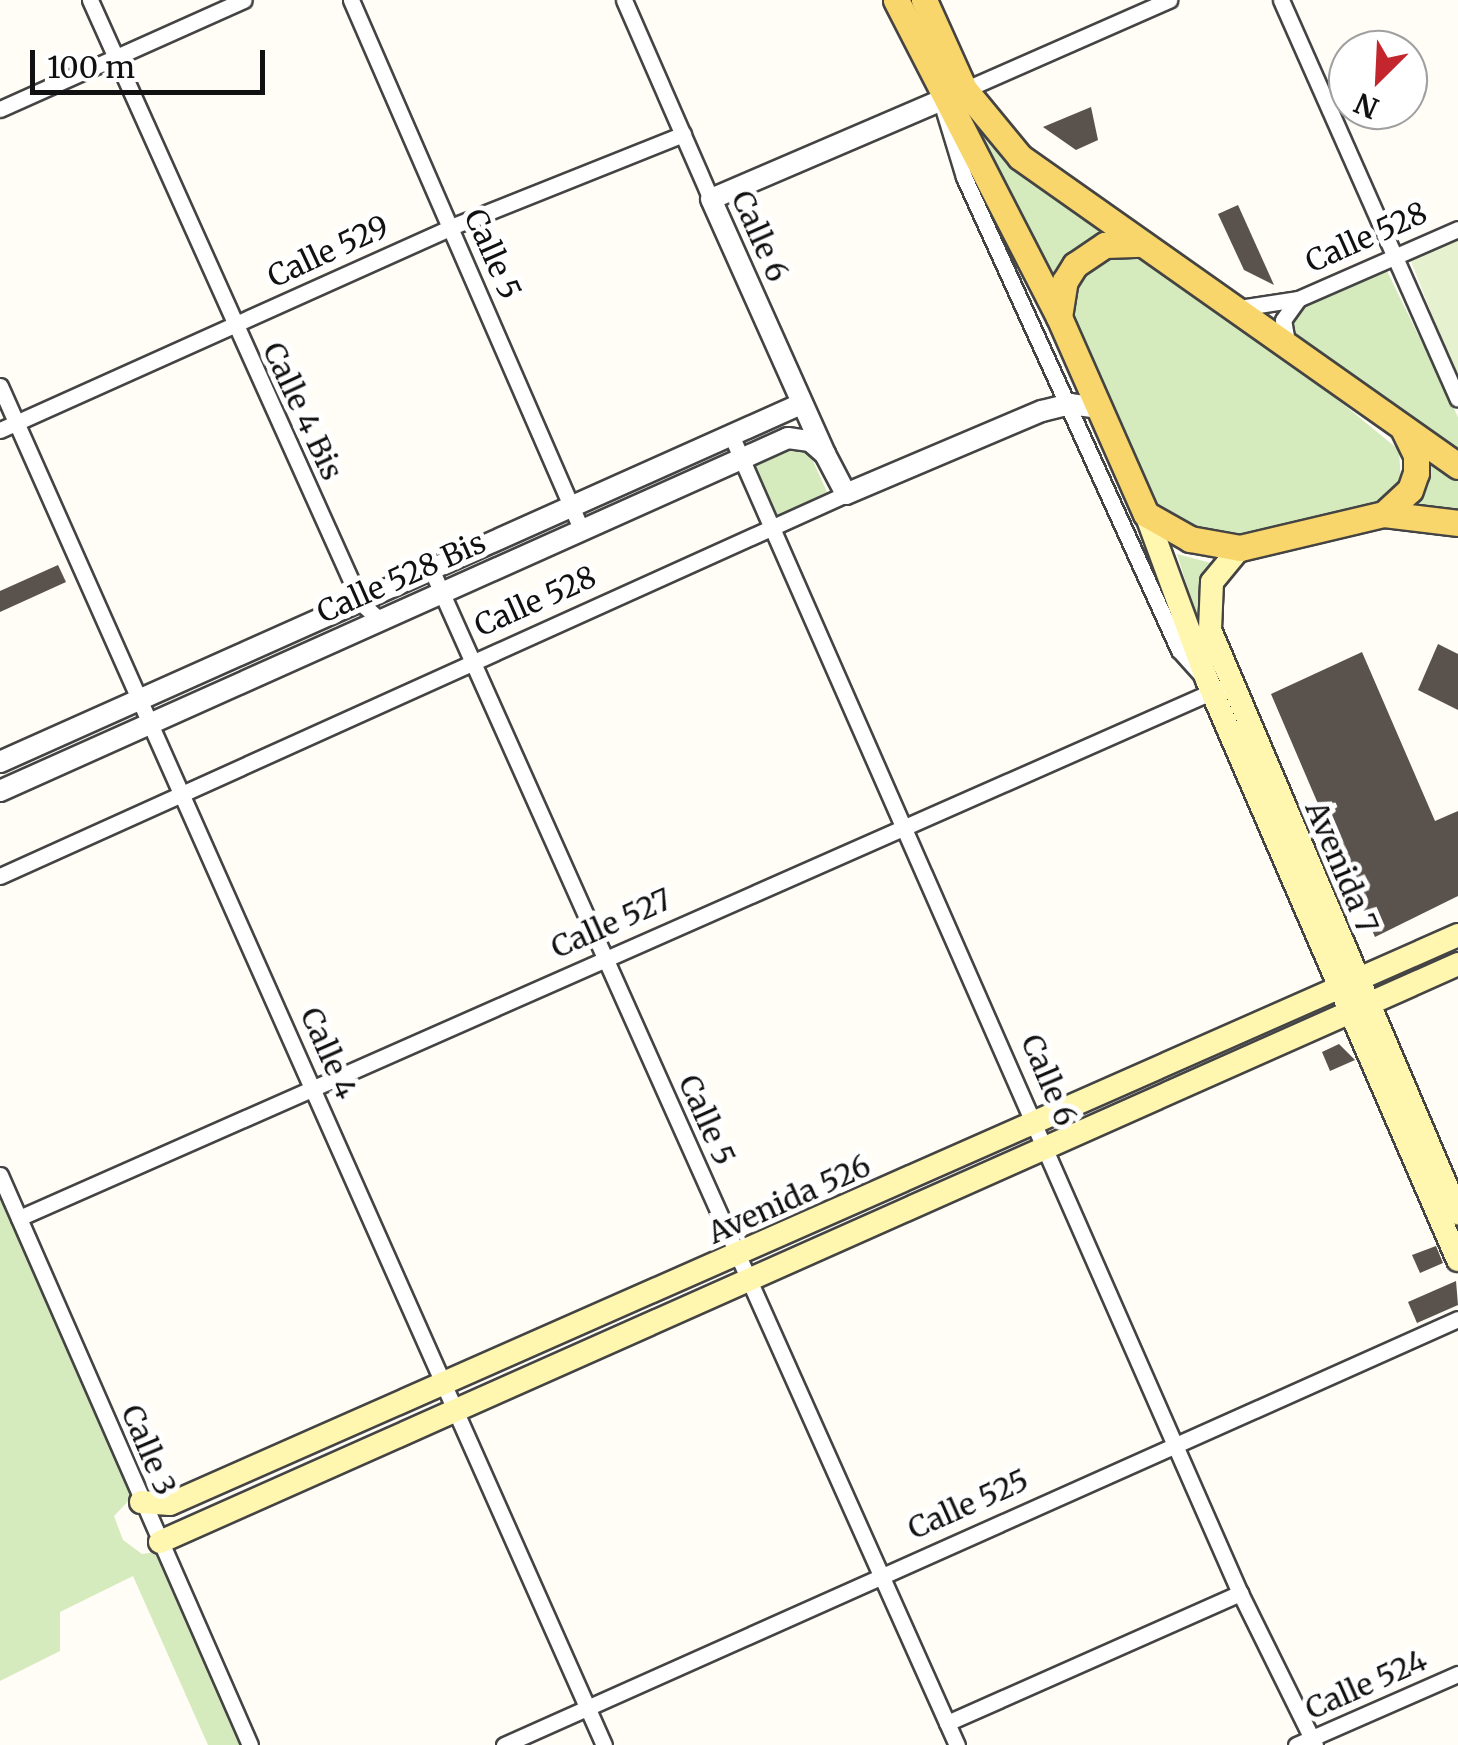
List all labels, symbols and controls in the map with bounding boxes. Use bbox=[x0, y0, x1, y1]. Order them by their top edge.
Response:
scale bar bbox=[35, 30, 270, 92]
north arrow bbox=[1328, 30, 1428, 130]
text: 100 m bbox=[47, 48, 135, 86]
text: N bbox=[1349, 85, 1384, 127]
street label: Calle 6 bbox=[724, 185, 796, 287]
street label: Calle 528 bbox=[1300, 194, 1432, 280]
street label: Calle 5 bbox=[457, 203, 529, 305]
street label: Calle 529 bbox=[262, 207, 394, 295]
street label: Calle 4 Bis bbox=[256, 337, 350, 485]
street label: Calle 528 Bis bbox=[311, 524, 491, 630]
street label: Calle 528 bbox=[469, 558, 601, 644]
street label: Avenida 7 bbox=[1298, 796, 1386, 938]
street label: Calle 527 bbox=[545, 881, 677, 965]
street label: Calle 4 bbox=[293, 1002, 365, 1104]
street label: Calle 6 bbox=[1014, 1029, 1084, 1131]
street label: Calle 5 bbox=[671, 1069, 743, 1171]
street label: Avenida 526 bbox=[702, 1147, 876, 1251]
street label: Calle 3 bbox=[114, 1399, 184, 1501]
street label: Calle 525 bbox=[902, 1462, 1034, 1546]
street label: Calle 524 bbox=[1300, 1641, 1432, 1727]

